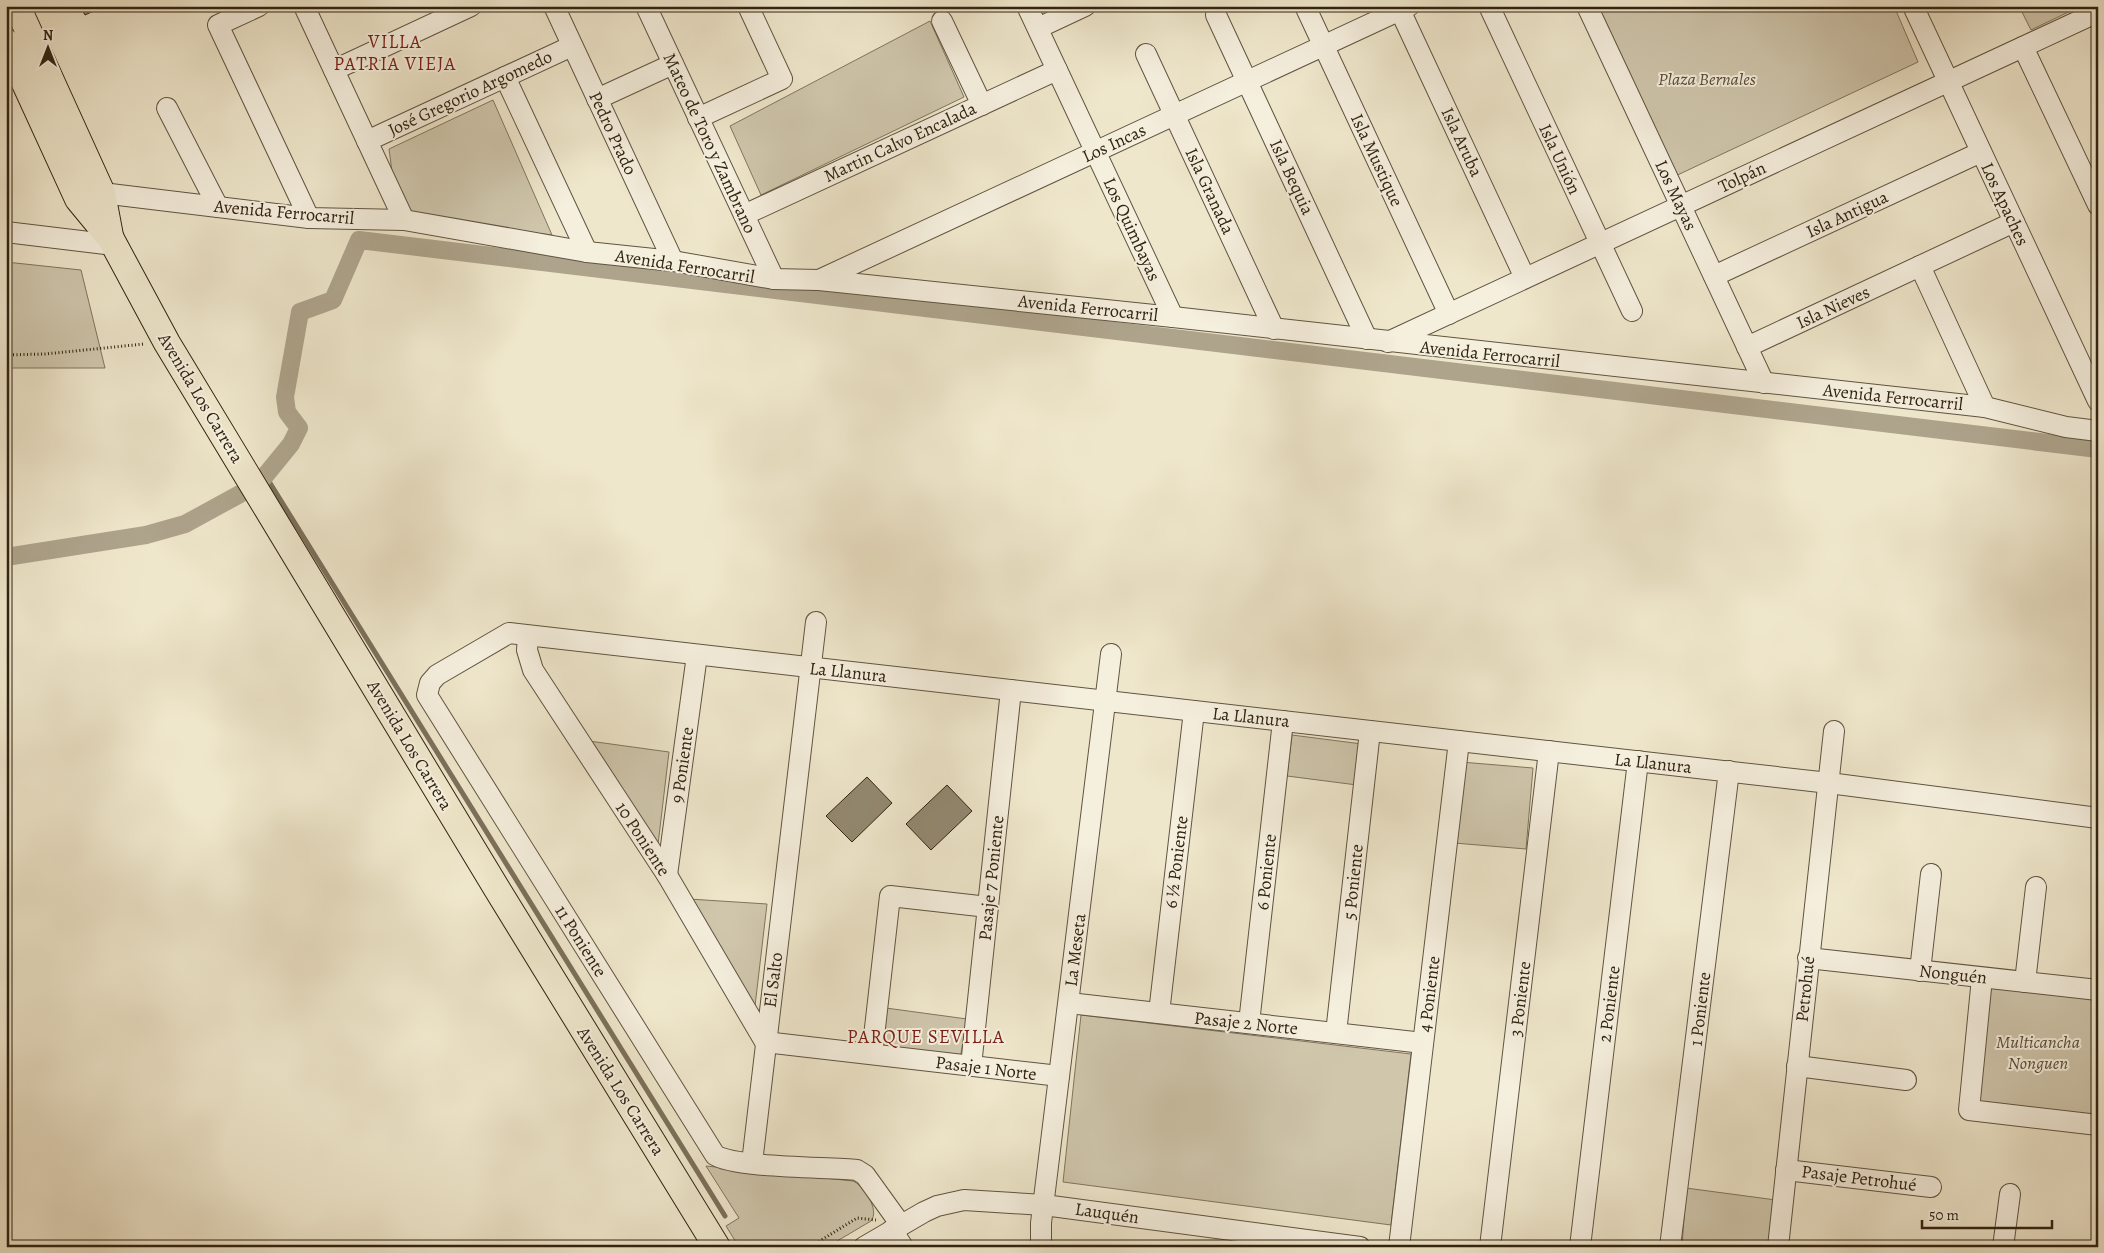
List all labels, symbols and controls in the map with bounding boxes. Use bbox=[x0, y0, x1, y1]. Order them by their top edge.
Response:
north arrow bbox=[22, 22, 72, 72]
text: N bbox=[43, 26, 53, 45]
district label: VILLA PATRIA VIEJA bbox=[334, 29, 456, 77]
street label: José Gregorio Argomedo bbox=[384, 44, 556, 142]
street label: Mateo de Toro y Zambrano bbox=[658, 49, 762, 237]
park label: Plaza Bernales bbox=[1658, 67, 1756, 91]
street label: Pedro Prado bbox=[583, 87, 643, 179]
street label: Martin Calvo Encalada bbox=[820, 96, 981, 188]
street label: Isla Aruba bbox=[1435, 103, 1489, 181]
street label: Isla Mustique bbox=[1345, 110, 1409, 210]
street label: Los Incas bbox=[1078, 118, 1150, 168]
street label: Isla Unión bbox=[1533, 120, 1587, 198]
street label: Isla Bequia bbox=[1264, 135, 1320, 219]
street label: Isla Granada bbox=[1180, 144, 1241, 239]
street label: Los Mayas bbox=[1649, 156, 1703, 234]
street label: Tolpán bbox=[1714, 156, 1770, 198]
street label: Los Apaches bbox=[1975, 158, 2035, 250]
street label: Los Quimbayas bbox=[1098, 173, 1166, 285]
street label: Isla Antigua bbox=[1802, 184, 1892, 243]
street label: Avenida Ferrocarril bbox=[212, 194, 356, 230]
street label: Avenida Ferrocarril bbox=[613, 243, 757, 289]
street label: Isla Nieves bbox=[1792, 280, 1874, 334]
street label: Avenida Ferrocarril bbox=[1016, 289, 1160, 327]
street label: Avenida Los Carrera bbox=[152, 328, 250, 468]
street label: Avenida Ferrocarril bbox=[1418, 335, 1562, 373]
street label: Avenida Ferrocarril bbox=[1821, 378, 1965, 416]
street label: La Llanura bbox=[808, 656, 888, 688]
street label: Avenida Los Carrera bbox=[361, 675, 459, 815]
street label: La Llanura bbox=[1211, 701, 1291, 733]
street label: 9 Poniente bbox=[665, 725, 699, 805]
street label: La Llanura bbox=[1613, 747, 1693, 779]
street label: 10 Poniente bbox=[610, 797, 676, 881]
street label: Pasaje 7 Poniente bbox=[972, 814, 1010, 942]
street label: 6 ½ Poniente bbox=[1158, 814, 1194, 910]
street label: 6 Poniente bbox=[1250, 833, 1282, 911]
street label: 5 Poniente bbox=[1337, 843, 1369, 921]
street label: 11 Poniente bbox=[549, 900, 613, 982]
street label: La Meseta bbox=[1059, 911, 1091, 988]
street label: El Salto bbox=[758, 951, 788, 1009]
street label: 4 Poniente bbox=[1412, 954, 1446, 1034]
street label: Petrohué bbox=[1790, 955, 1820, 1023]
street label: Nonguén bbox=[1918, 959, 1988, 990]
street label: 3 Poniente bbox=[1503, 960, 1537, 1038]
street label: 2 Poniente bbox=[1592, 964, 1626, 1044]
street label: 1 Poniente bbox=[1684, 970, 1716, 1048]
street label: Pasaje 2 Norte bbox=[1193, 1006, 1299, 1040]
street label: Avenida Los Carrera bbox=[571, 1021, 671, 1161]
district label: PARQUE SEVILLA bbox=[847, 1024, 1005, 1050]
park label: Multicancha Nonguen bbox=[1996, 1030, 2080, 1075]
street label: Pasaje 1 Norte bbox=[934, 1050, 1038, 1086]
street label: Pasaje Petrohué bbox=[1800, 1159, 1918, 1197]
street label: Lauquén bbox=[1074, 1197, 1141, 1229]
scale bar bbox=[1922, 1198, 2052, 1230]
text: 50 m bbox=[1929, 1205, 1959, 1225]

